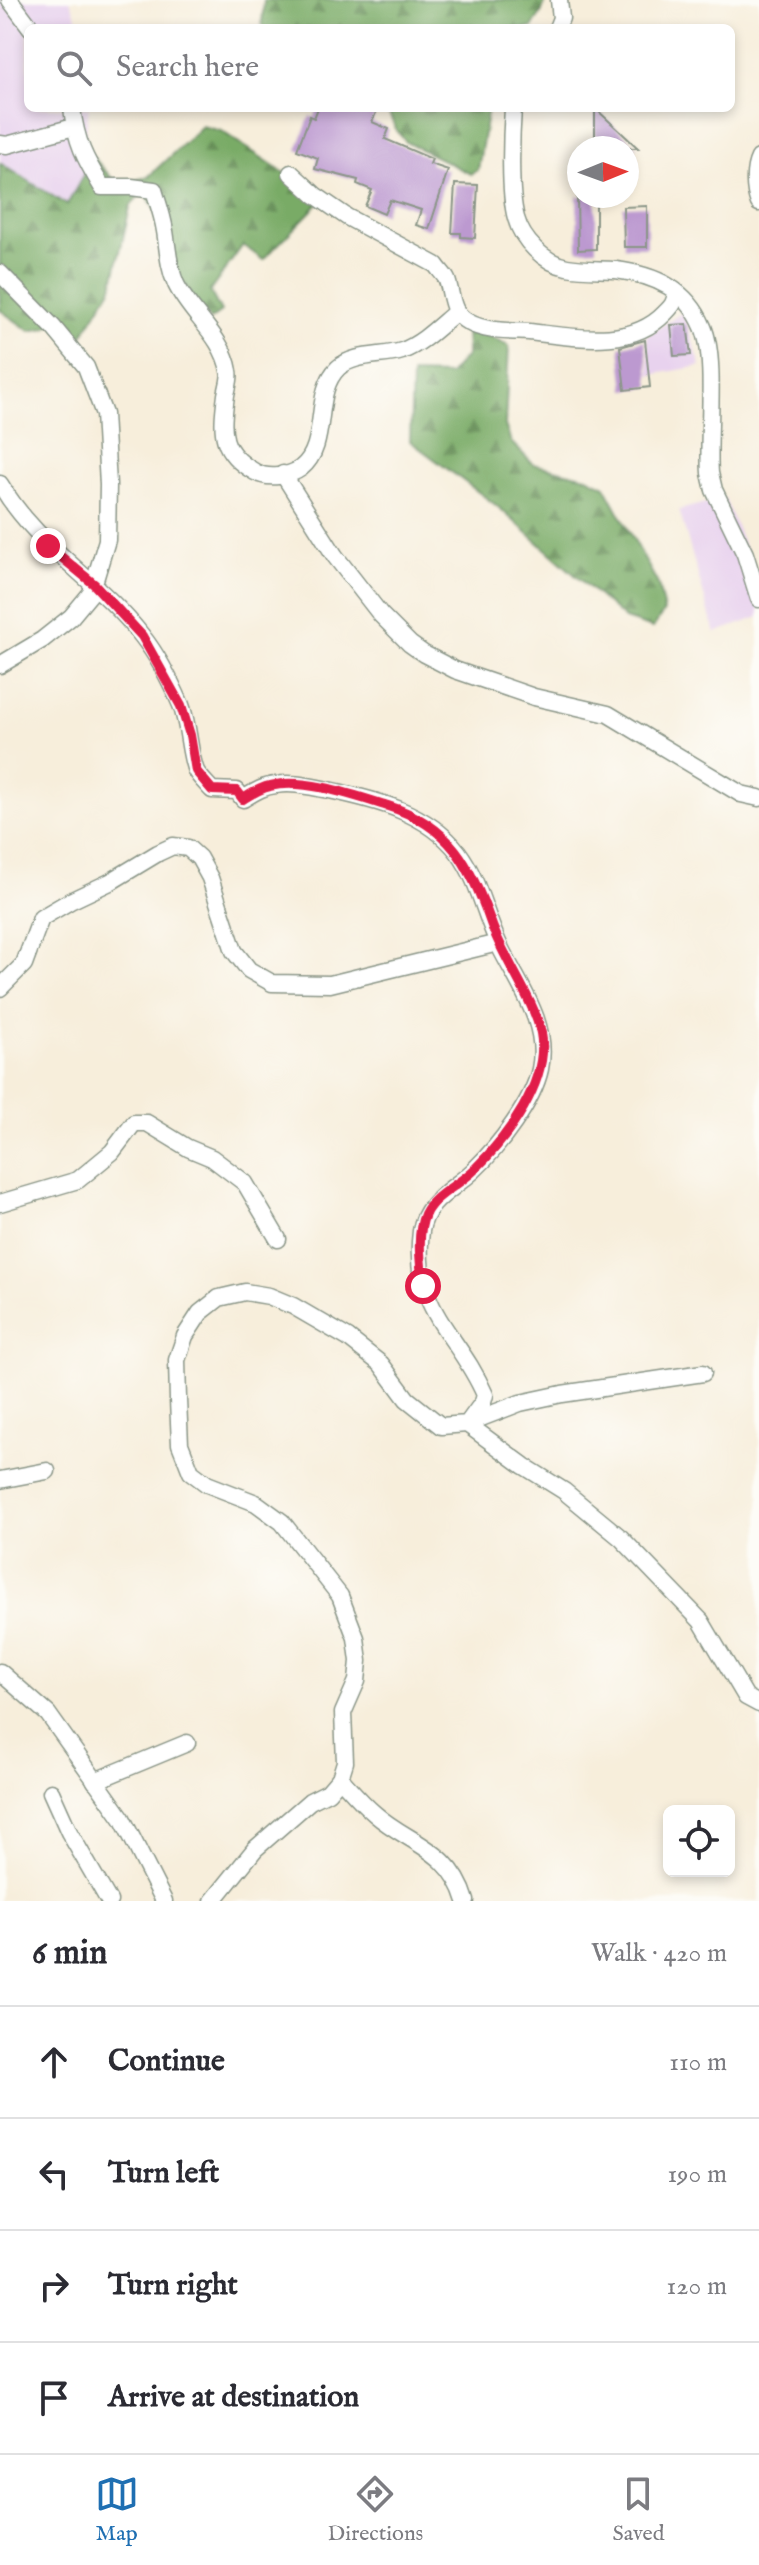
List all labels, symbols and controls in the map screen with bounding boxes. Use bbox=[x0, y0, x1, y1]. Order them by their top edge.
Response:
search box bbox=[24, 24, 735, 112]
icon: search bbox=[52, 46, 96, 90]
text: Search here bbox=[116, 49, 259, 87]
north arrow bbox=[567, 136, 639, 208]
route end bbox=[30, 528, 66, 564]
route start bbox=[405, 1268, 441, 1304]
map controls bbox=[663, 1805, 735, 1877]
button: locate bbox=[663, 1805, 735, 1877]
text: 6 min bbox=[32, 1932, 107, 1975]
text: Walk · 420 m bbox=[591, 1937, 727, 1970]
icon: ahead bbox=[32, 2040, 76, 2084]
text: Continue bbox=[108, 2043, 225, 2081]
text: 110 m bbox=[669, 2046, 727, 2079]
icon: left bbox=[32, 2152, 76, 2196]
text: Turn left bbox=[108, 2155, 219, 2193]
text: 190 m bbox=[667, 2158, 727, 2191]
icon: right bbox=[32, 2264, 76, 2308]
text: Turn right bbox=[108, 2267, 238, 2305]
text: 120 m bbox=[667, 2270, 727, 2303]
icon: arrive bbox=[32, 2376, 76, 2420]
text: Arrive at destination bbox=[108, 2379, 359, 2417]
tab: Map bbox=[95, 2472, 139, 2548]
tab: Directions bbox=[328, 2472, 423, 2548]
tab: Saved bbox=[612, 2472, 664, 2548]

